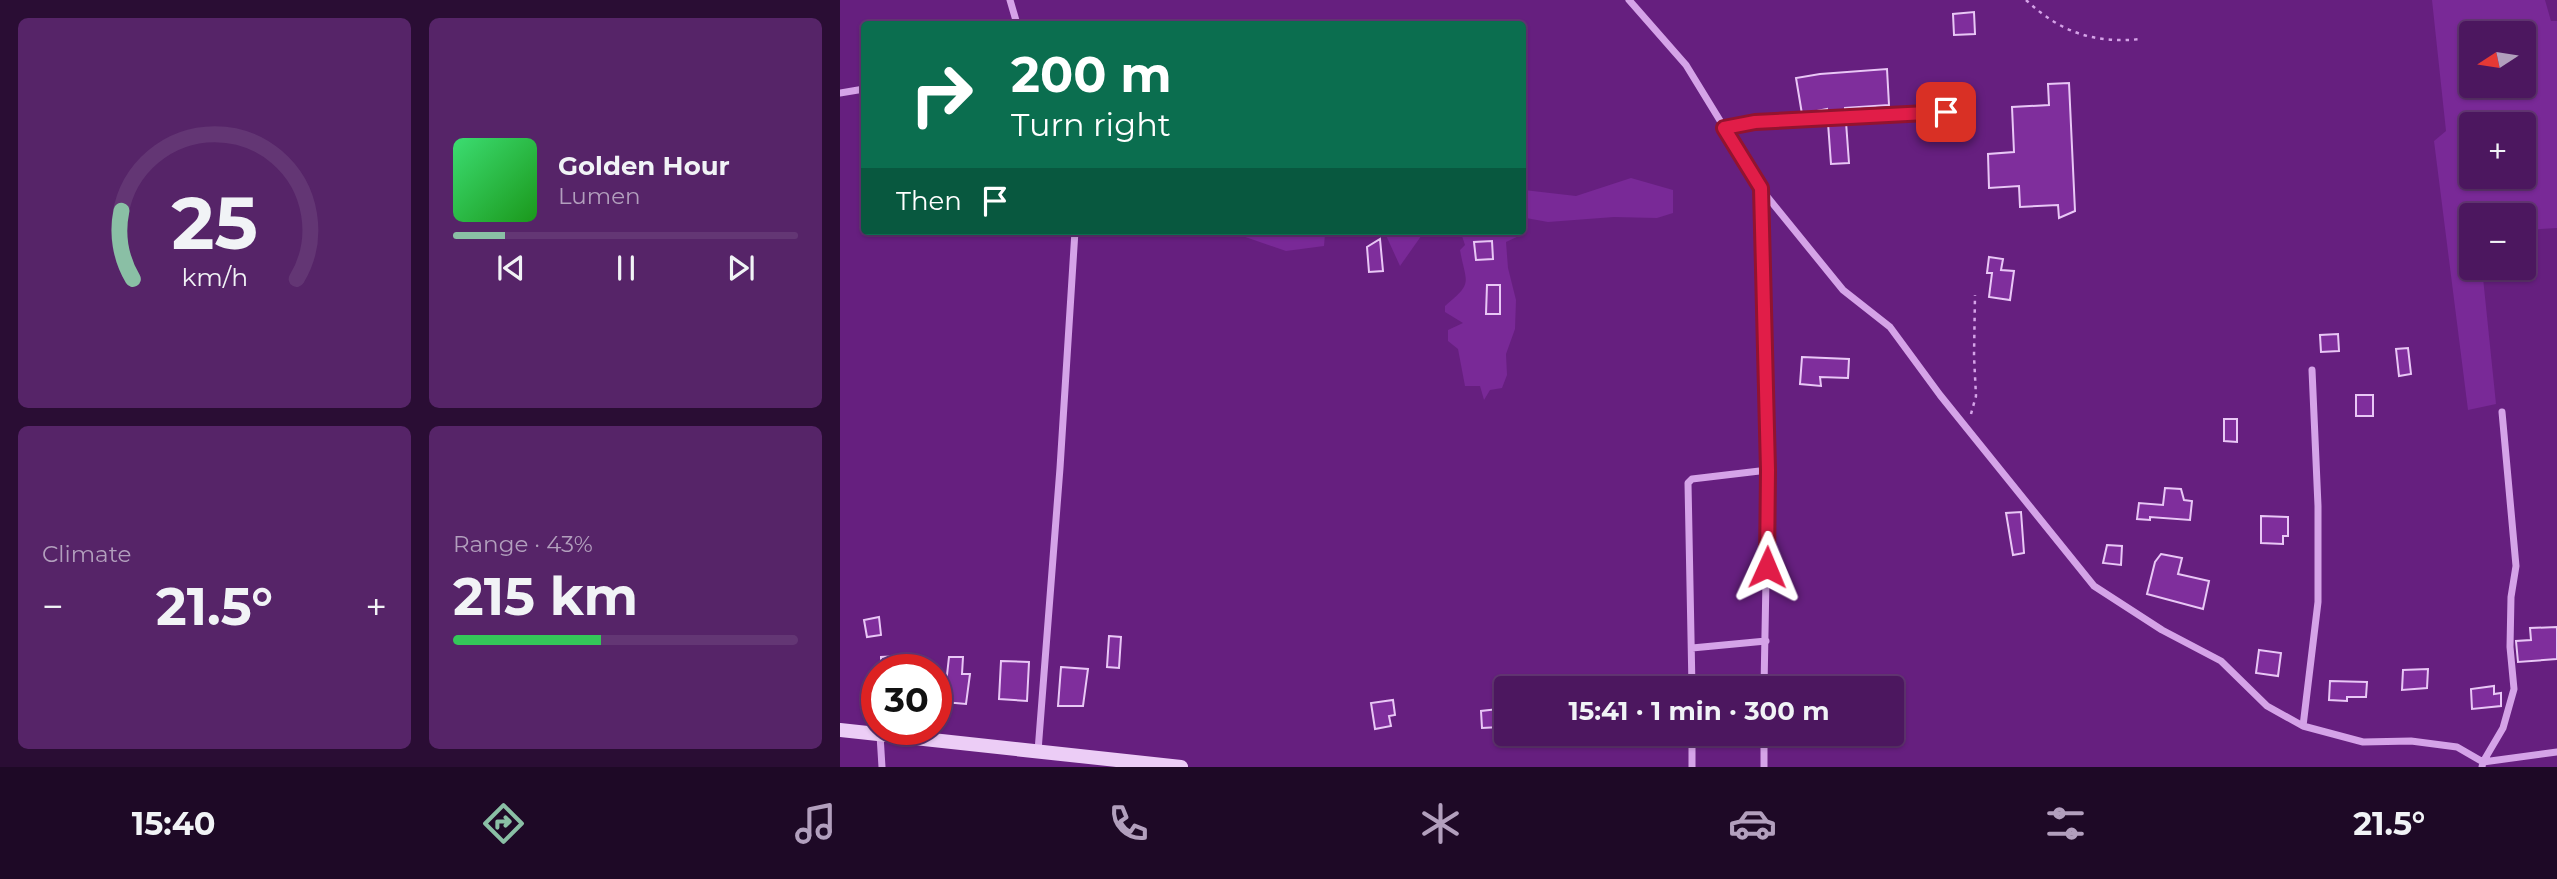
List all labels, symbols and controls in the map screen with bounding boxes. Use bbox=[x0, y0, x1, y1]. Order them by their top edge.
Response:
north arrow bbox=[2459, 21, 2536, 98]
map controls bbox=[2459, 21, 2536, 280]
text: 200 m bbox=[1011, 45, 1172, 104]
icon: right bbox=[896, 49, 987, 140]
pin bbox=[1916, 82, 1976, 142]
icon: arrive bbox=[1927, 93, 1965, 131]
text: Turn right bbox=[1011, 105, 1171, 144]
button: + bbox=[2459, 112, 2536, 189]
text: Golden Hour bbox=[558, 150, 730, 182]
text: 25 bbox=[171, 179, 258, 267]
text: Lumen bbox=[558, 182, 641, 210]
icon: arrive bbox=[976, 182, 1014, 220]
text: Then bbox=[896, 185, 962, 217]
button: − bbox=[2459, 203, 2536, 280]
icon: previous bbox=[492, 249, 530, 287]
icon: pause bbox=[607, 249, 645, 287]
icon: next bbox=[722, 249, 760, 287]
text: km/h bbox=[181, 262, 248, 292]
text: Range · 43% bbox=[453, 530, 593, 558]
position arrow bbox=[1730, 530, 1804, 604]
text: Climate bbox=[42, 540, 131, 568]
text: 215 km bbox=[453, 565, 638, 628]
text: 21.5° bbox=[156, 575, 273, 638]
text: − bbox=[42, 583, 64, 630]
text: + bbox=[365, 583, 387, 630]
speed limit sign: 30 bbox=[861, 654, 952, 745]
text: 15:41 · 1 min · 300 m bbox=[1568, 695, 1830, 727]
icon: directions bbox=[479, 799, 528, 848]
icon: music bbox=[791, 799, 840, 848]
icon: phone bbox=[1104, 799, 1153, 848]
icon: climate bbox=[1416, 799, 1465, 848]
icon: car bbox=[1728, 799, 1777, 848]
icon: filters bbox=[2041, 799, 2090, 848]
text: 15:40 bbox=[132, 804, 215, 843]
text: 21.5° bbox=[2353, 804, 2425, 843]

